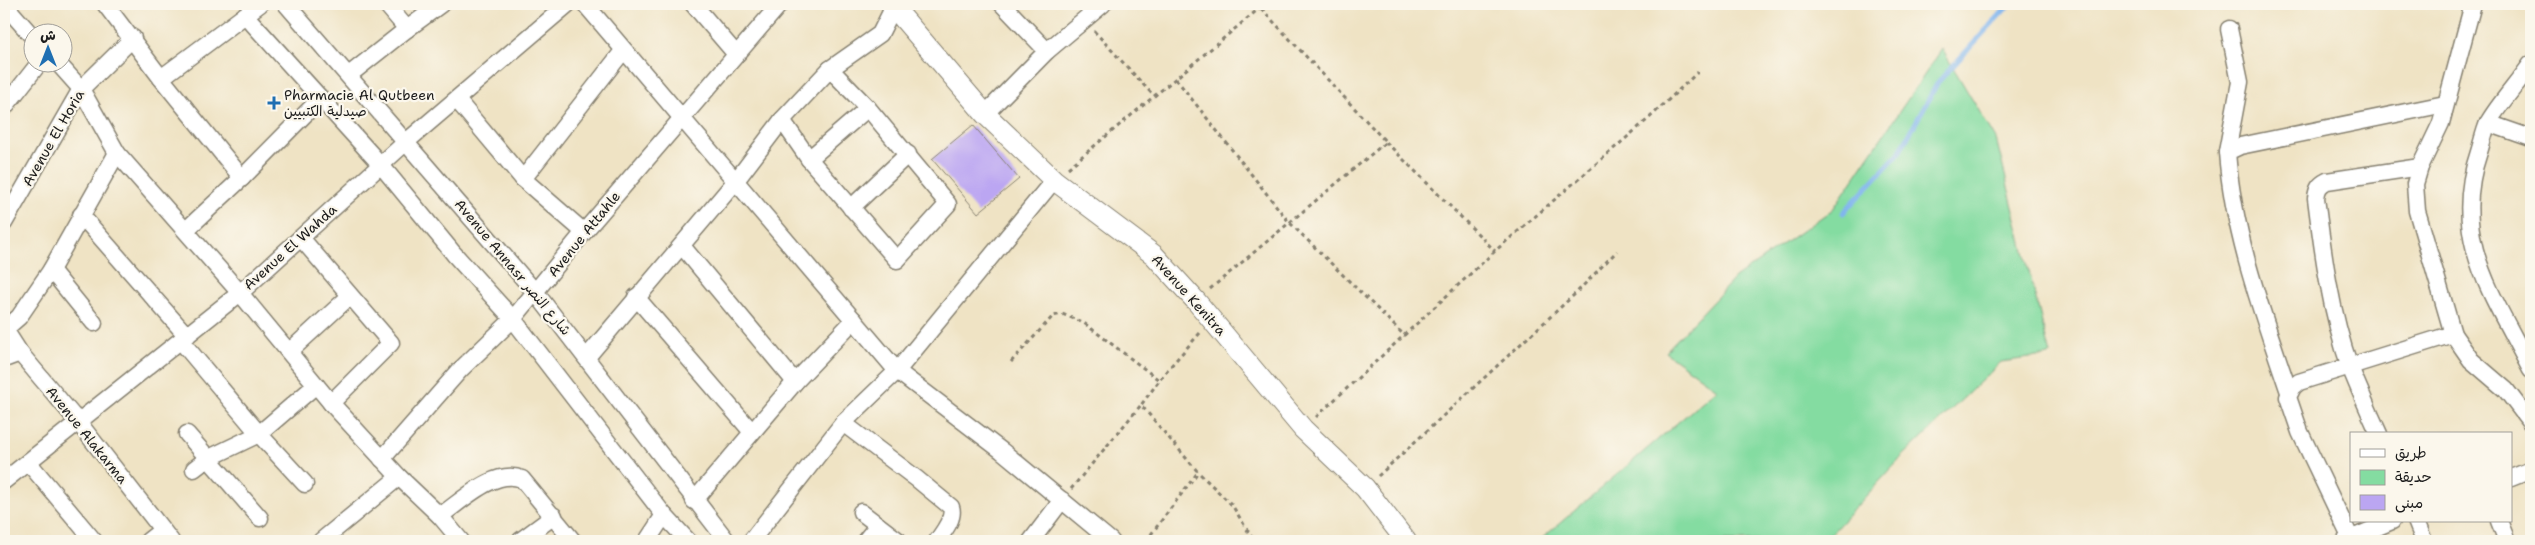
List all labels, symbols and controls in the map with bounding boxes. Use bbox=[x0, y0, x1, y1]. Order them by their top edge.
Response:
north arrow bbox=[22, 22, 72, 72]
text: ش bbox=[40, 26, 56, 44]
street label: Avenue El Horia bbox=[18, 86, 88, 190]
place label: Pharmacie Al Qutbeen صيدلية الكتبيين bbox=[284, 86, 435, 120]
marker: Pharmacie Al Qutbeen صيدلية الكتبيين bbox=[268, 97, 280, 109]
street label: Avenue Attahle bbox=[544, 187, 624, 281]
street label: Avenue Annasr شارع النصر bbox=[450, 195, 575, 339]
street label: Avenue El Wahda bbox=[240, 200, 341, 294]
street label: Avenue Kenitra bbox=[1148, 251, 1230, 340]
street label: Avenue Alakarma bbox=[42, 383, 132, 488]
legend bbox=[2350, 432, 2512, 522]
text: طريق bbox=[2395, 443, 2427, 463]
text: حديقة bbox=[2395, 467, 2432, 487]
text: مبنى bbox=[2395, 493, 2423, 513]

